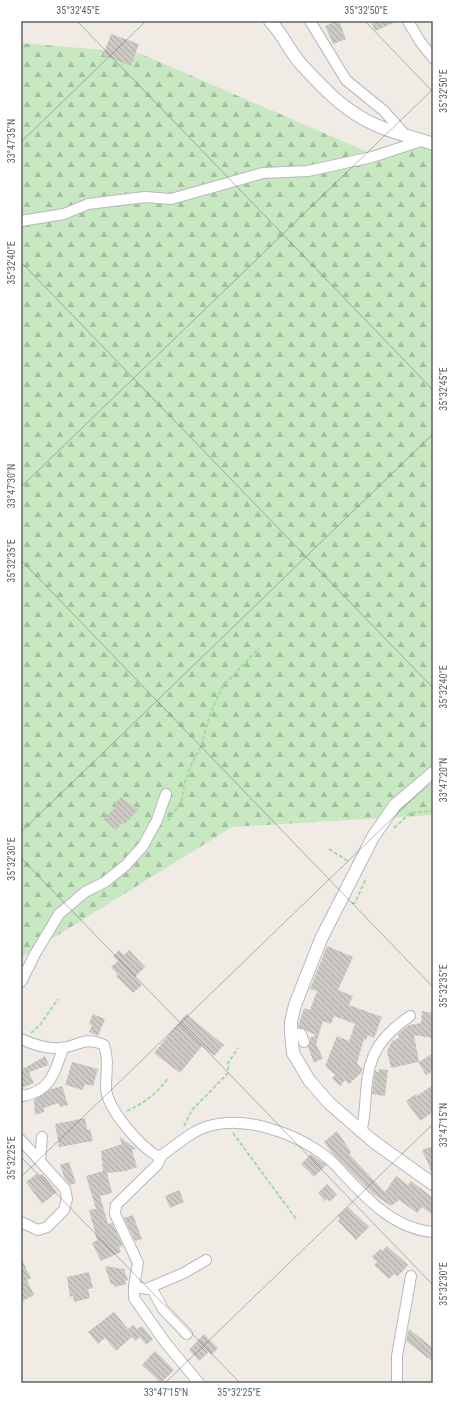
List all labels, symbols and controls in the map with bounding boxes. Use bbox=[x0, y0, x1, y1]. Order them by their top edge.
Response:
text: 35°32'45"E bbox=[56, 5, 100, 16]
text: 35°32'50"E bbox=[344, 5, 388, 16]
text: 35°32'50"E bbox=[438, 69, 449, 113]
text: 33°47'35"N bbox=[6, 119, 17, 163]
text: 35°32'40"E bbox=[6, 241, 17, 285]
text: 35°32'45"E bbox=[438, 367, 449, 411]
text: 33°47'30"N bbox=[6, 464, 17, 508]
text: 35°32'35"E bbox=[6, 539, 17, 583]
text: 35°32'40"E bbox=[438, 665, 449, 709]
text: 33°47'20"N bbox=[438, 758, 449, 802]
text: 35°32'30"E bbox=[6, 837, 17, 881]
text: 35°32'35"E bbox=[438, 964, 449, 1008]
text: 33°47'15"N bbox=[438, 1103, 449, 1147]
text: 35°32'25"E bbox=[6, 1136, 17, 1180]
text: 35°32'30"E bbox=[438, 1262, 449, 1306]
text: 33°47'15"N bbox=[144, 1387, 188, 1398]
text: 35°32'25"E bbox=[217, 1387, 261, 1398]

